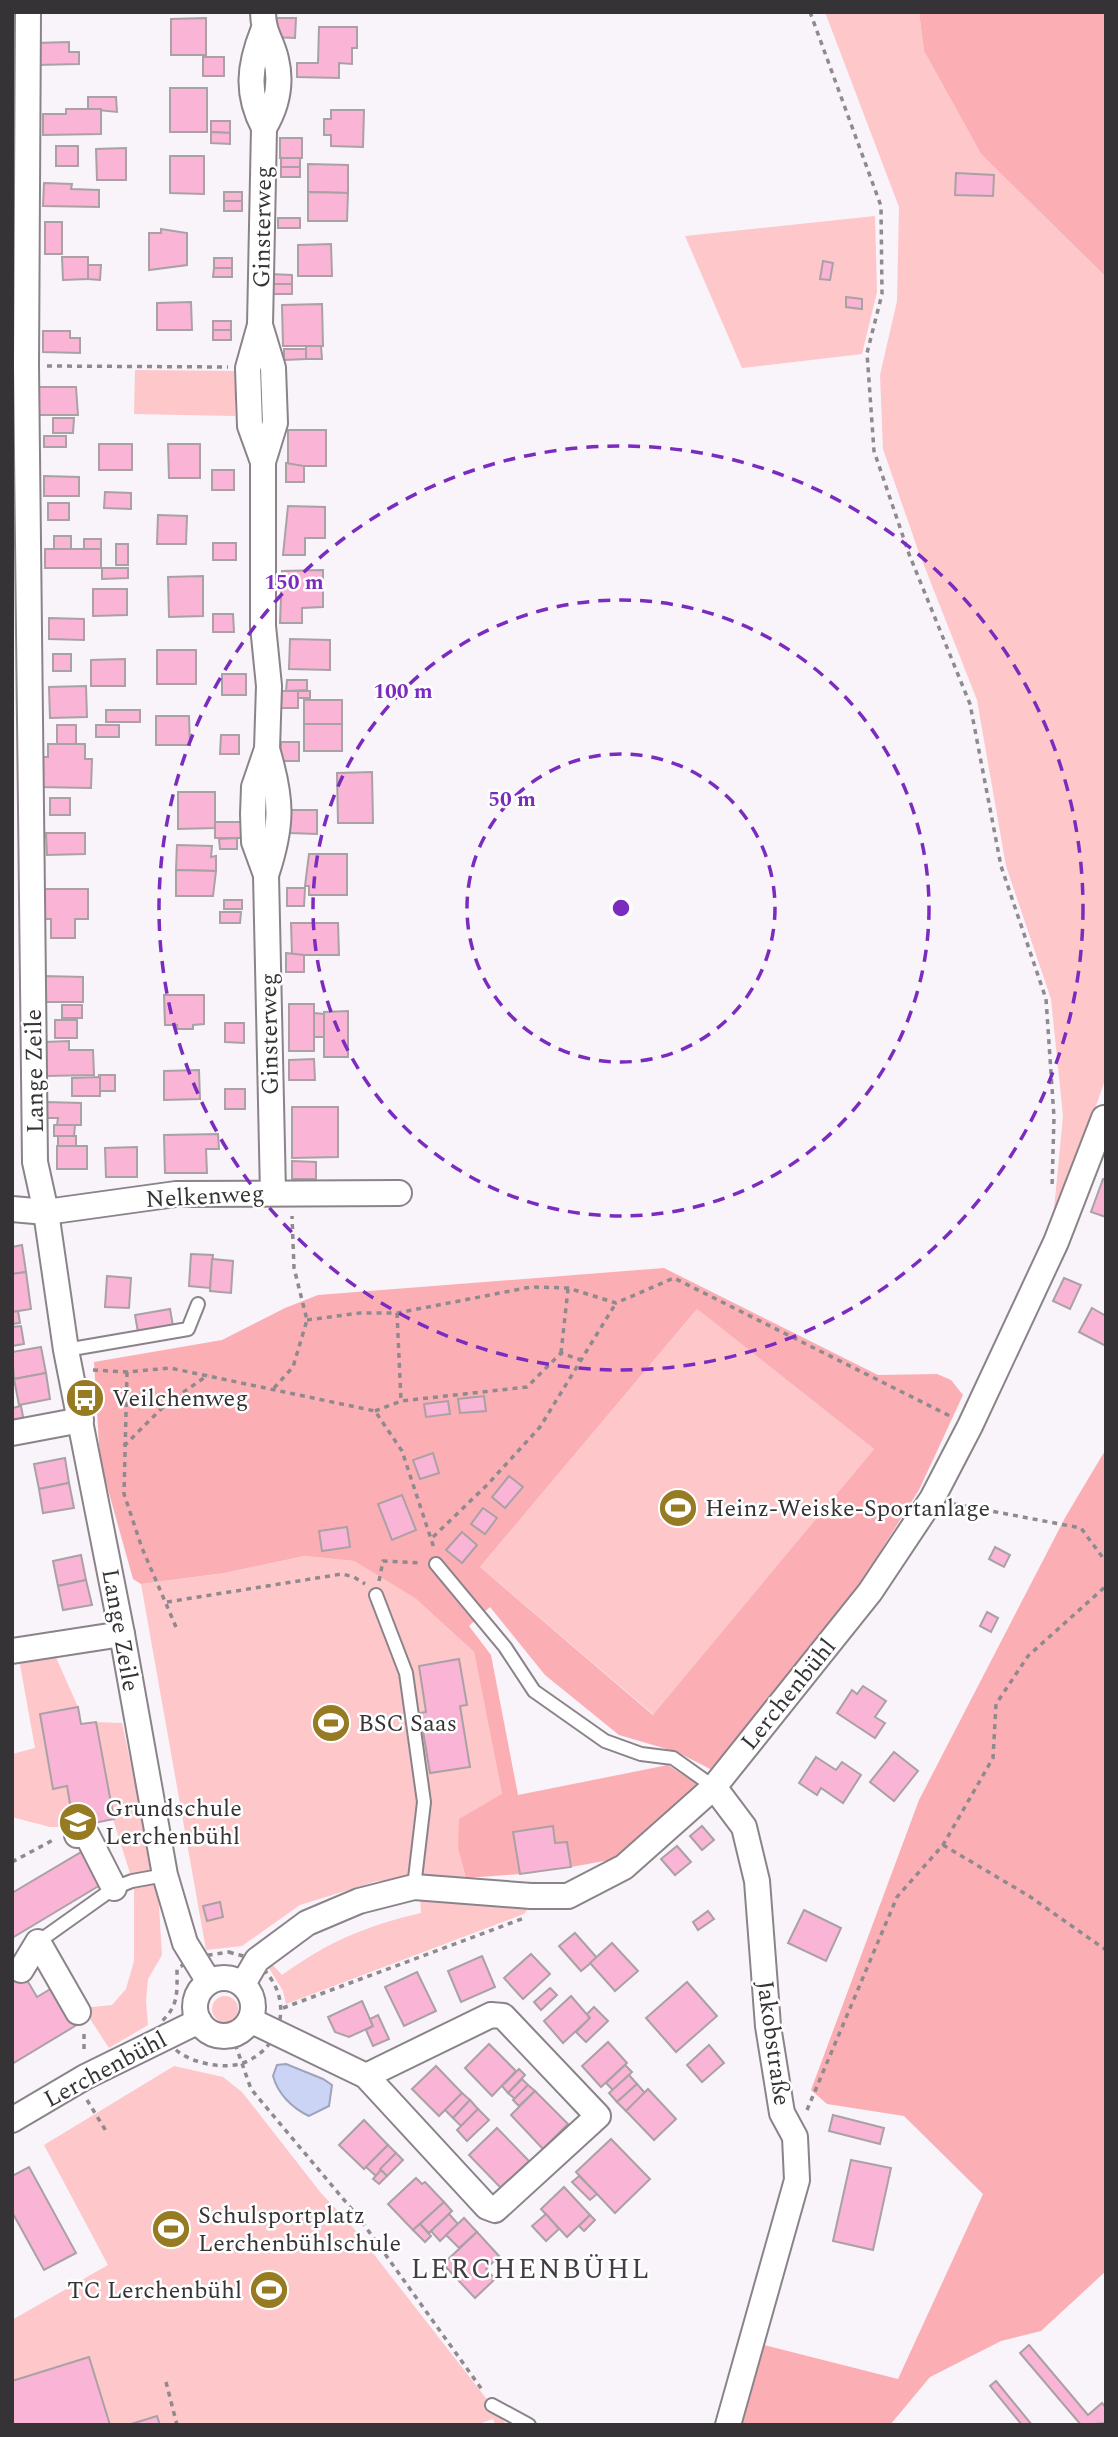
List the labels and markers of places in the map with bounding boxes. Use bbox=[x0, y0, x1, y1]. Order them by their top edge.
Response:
centre of rings bbox=[609, 896, 633, 920]
bus stop icon: Veilchenweg bbox=[64, 1377, 106, 1419]
place label: Veilchenweg bbox=[112, 1381, 248, 1417]
sports icon: Heinz-Weiske-Sportanlage bbox=[657, 1487, 699, 1529]
place label: Heinz-Weiske-Sportanlage bbox=[705, 1491, 990, 1527]
sports icon: BSC Saas bbox=[310, 1702, 352, 1744]
place label: BSC Saas bbox=[358, 1706, 457, 1742]
place label: Grundschule Lerchenbühl bbox=[105, 1791, 242, 1855]
school or university icon: Grundschule Lerchenbühl bbox=[57, 1801, 99, 1843]
place label: Schulsportplatz Lerchenbühlschule bbox=[198, 2198, 401, 2262]
sports icon: Schulsportplatz Lerchenbühlschule bbox=[150, 2208, 192, 2250]
sports icon: TC Lerchenbühl bbox=[248, 2269, 290, 2311]
place label: TC Lerchenbühl bbox=[67, 2273, 242, 2309]

